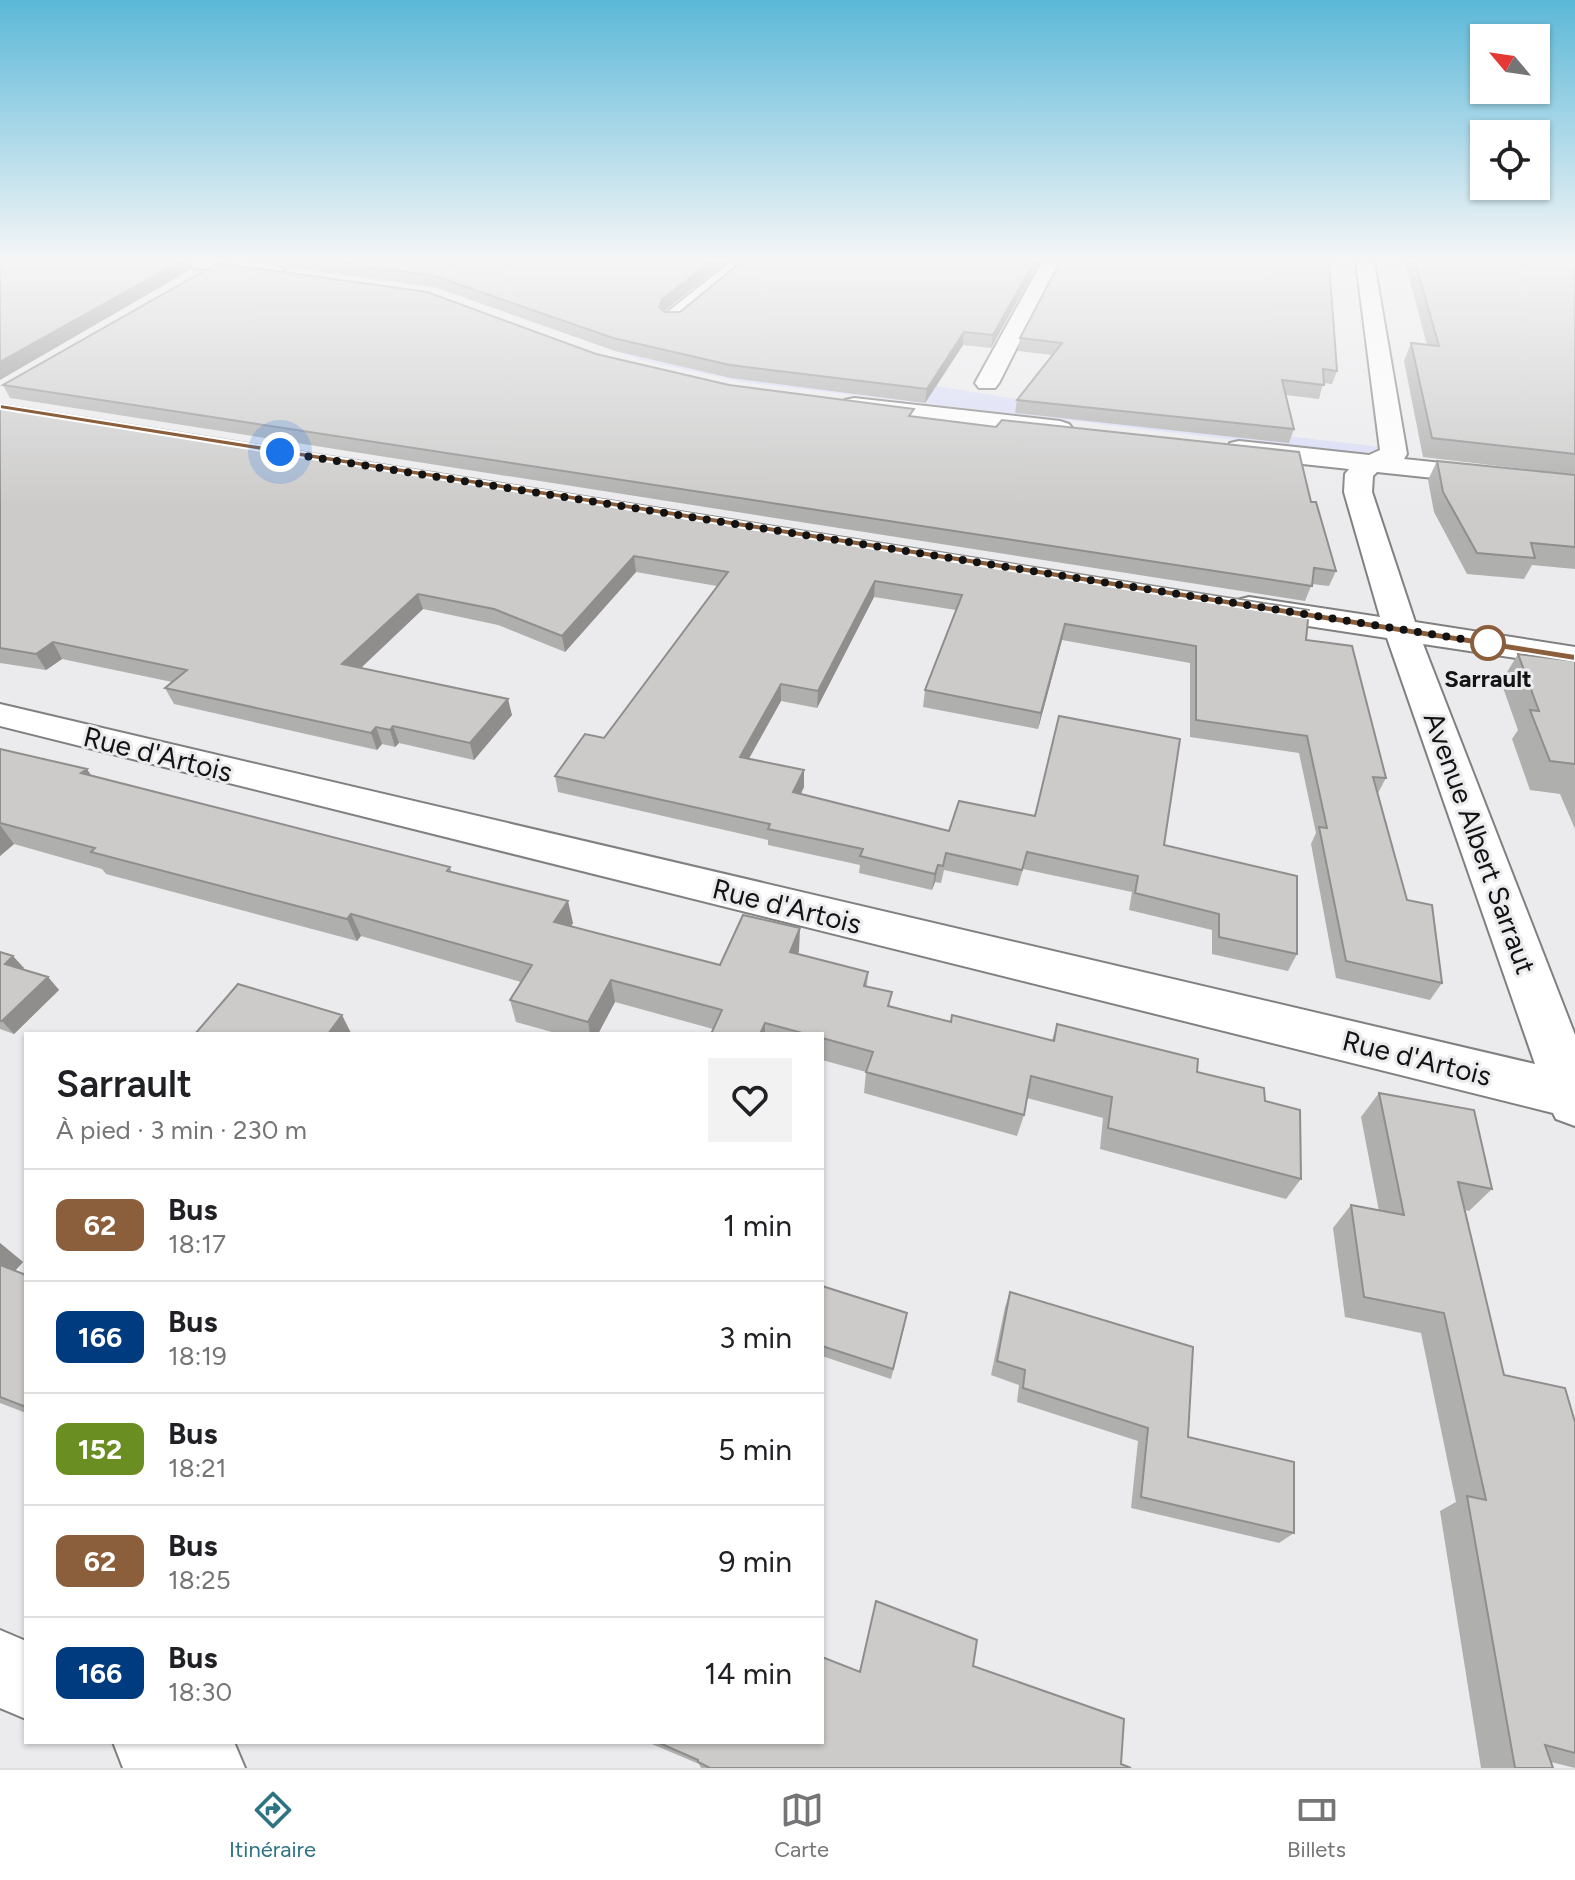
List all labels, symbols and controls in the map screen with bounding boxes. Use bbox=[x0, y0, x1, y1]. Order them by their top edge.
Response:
north arrow bbox=[1470, 24, 1550, 104]
map controls bbox=[1470, 24, 1550, 200]
button: locate bbox=[1470, 120, 1550, 200]
your location bbox=[260, 432, 300, 472]
marker: Sarrault bbox=[1471, 626, 1505, 660]
place label: Sarrault bbox=[1444, 664, 1532, 693]
street label: Avenue Albert Sarraut bbox=[1417, 707, 1543, 979]
street label: Rue d'Artois bbox=[80, 719, 236, 789]
street label: Rue d'Artois bbox=[709, 871, 865, 941]
street label: Rue d'Artois bbox=[1339, 1023, 1495, 1093]
button: heart bbox=[708, 1058, 792, 1142]
text: Sarrault bbox=[56, 1061, 192, 1107]
text: À pied · 3 min · 230 m bbox=[56, 1114, 307, 1146]
text: Bus bbox=[168, 1191, 217, 1228]
text: 1 min bbox=[723, 1207, 792, 1244]
text: 62 bbox=[84, 1208, 116, 1242]
text: 18:17 bbox=[168, 1228, 226, 1260]
text: Bus bbox=[168, 1303, 217, 1340]
text: 3 min bbox=[719, 1319, 792, 1356]
text: 166 bbox=[78, 1320, 122, 1354]
text: 18:19 bbox=[168, 1340, 227, 1372]
text: Bus bbox=[168, 1415, 217, 1452]
text: 5 min bbox=[718, 1431, 792, 1468]
text: 152 bbox=[78, 1432, 122, 1466]
text: 18:21 bbox=[168, 1452, 227, 1484]
text: Bus bbox=[168, 1527, 217, 1564]
text: 9 min bbox=[718, 1543, 792, 1580]
text: 62 bbox=[84, 1544, 116, 1578]
text: 18:25 bbox=[168, 1564, 231, 1596]
text: Bus bbox=[168, 1639, 217, 1676]
text: 14 min bbox=[704, 1655, 792, 1692]
text: 166 bbox=[78, 1656, 122, 1690]
text: 18:30 bbox=[168, 1676, 232, 1708]
tab: Itinéraire bbox=[229, 1788, 316, 1863]
tab: Carte bbox=[774, 1788, 829, 1863]
tab: Billets bbox=[1287, 1788, 1346, 1863]

